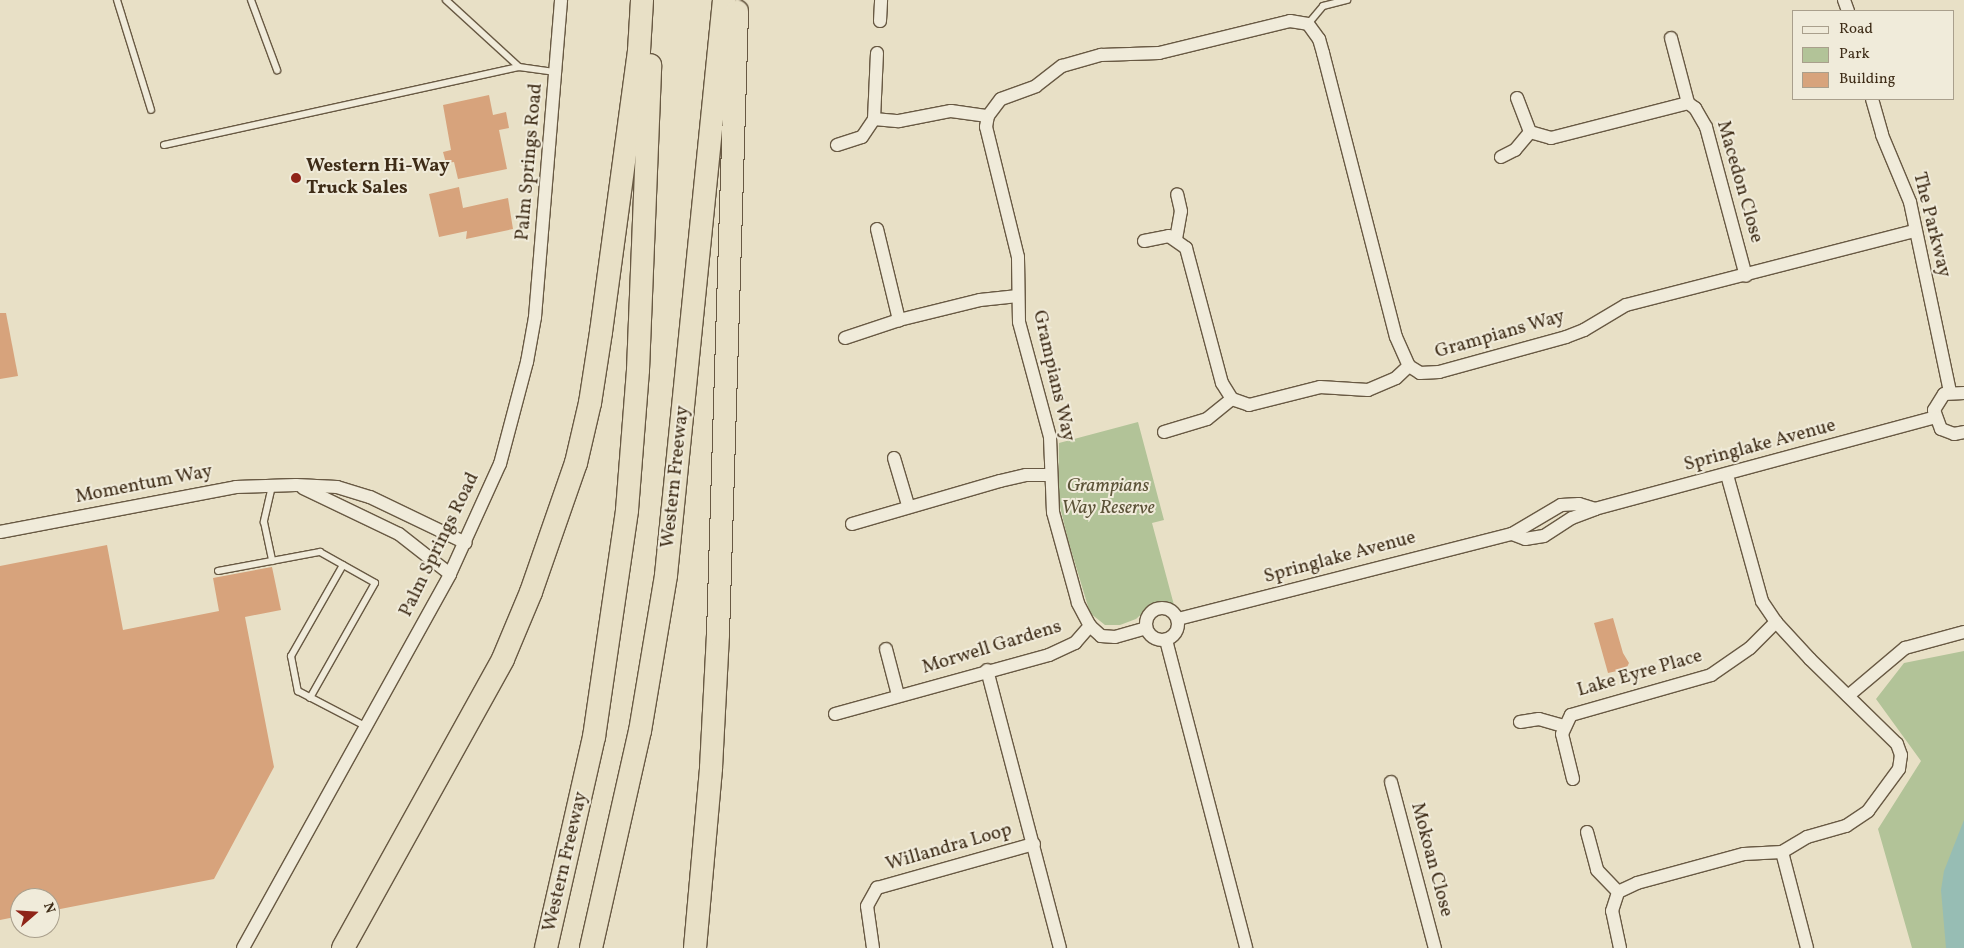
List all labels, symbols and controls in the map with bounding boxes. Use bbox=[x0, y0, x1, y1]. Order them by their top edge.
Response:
legend bbox=[1792, 10, 1954, 100]
text: Road bbox=[1839, 19, 1873, 40]
text: Park bbox=[1839, 44, 1870, 65]
text: Building bbox=[1839, 69, 1895, 90]
street label: Palm Springs Road bbox=[512, 82, 548, 242]
street label: Macedon Close bbox=[1711, 118, 1767, 246]
place label: Western Hi-Way Truck Sales bbox=[306, 156, 450, 200]
street label: The Parkway bbox=[1907, 170, 1955, 280]
marker: Western Hi-Way Truck Sales bbox=[290, 172, 302, 184]
street label: Grampians Way bbox=[1432, 306, 1568, 364]
street label: Grampians Way bbox=[1027, 308, 1079, 444]
street label: Western Freeway bbox=[657, 405, 695, 549]
street label: Springlake Avenue bbox=[1682, 415, 1838, 477]
street label: Momentum Way bbox=[73, 461, 215, 509]
street label: Palm Springs Road bbox=[395, 469, 485, 621]
park label: Grampians Way Reserve bbox=[1061, 476, 1155, 520]
street label: Springlake Avenue bbox=[1262, 527, 1418, 589]
street label: Morwell Gardens bbox=[920, 616, 1064, 680]
street label: Lake Eyre Place bbox=[1575, 645, 1705, 703]
street label: Western Freeway bbox=[539, 790, 593, 934]
street label: Mokoan Close bbox=[1405, 800, 1457, 920]
street label: Willandra Loop bbox=[883, 819, 1015, 877]
north arrow bbox=[10, 888, 60, 938]
text: N bbox=[38, 900, 59, 916]

